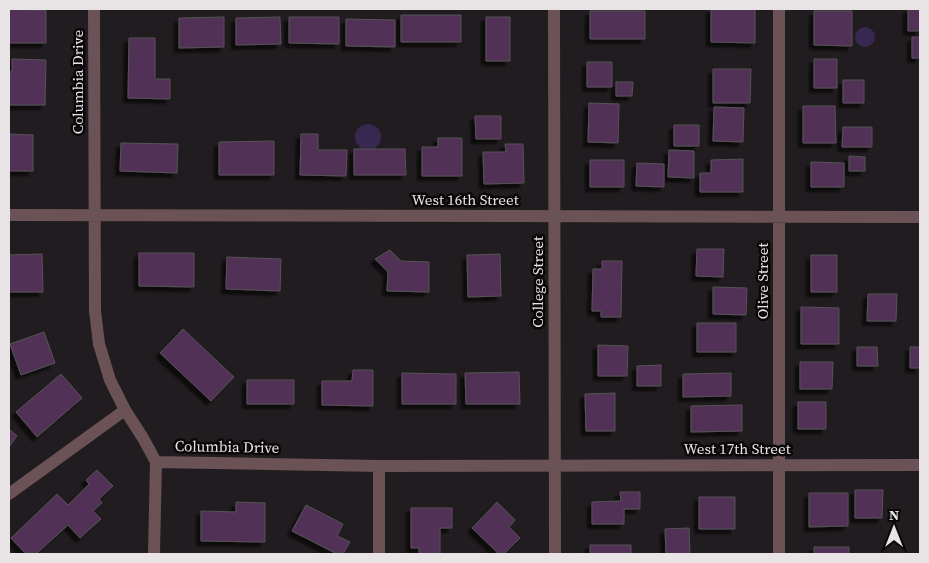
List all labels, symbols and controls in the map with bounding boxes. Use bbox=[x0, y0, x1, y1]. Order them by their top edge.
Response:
street label: Columbia Drive bbox=[67, 29, 88, 134]
street label: West 16th Street bbox=[411, 189, 519, 210]
street label: College Street bbox=[527, 236, 548, 328]
street label: Olive Street bbox=[752, 243, 773, 319]
street label: Columbia Drive bbox=[175, 435, 280, 458]
street label: West 17th Street bbox=[683, 438, 791, 459]
north arrow bbox=[869, 503, 919, 553]
text: N bbox=[889, 505, 899, 525]

